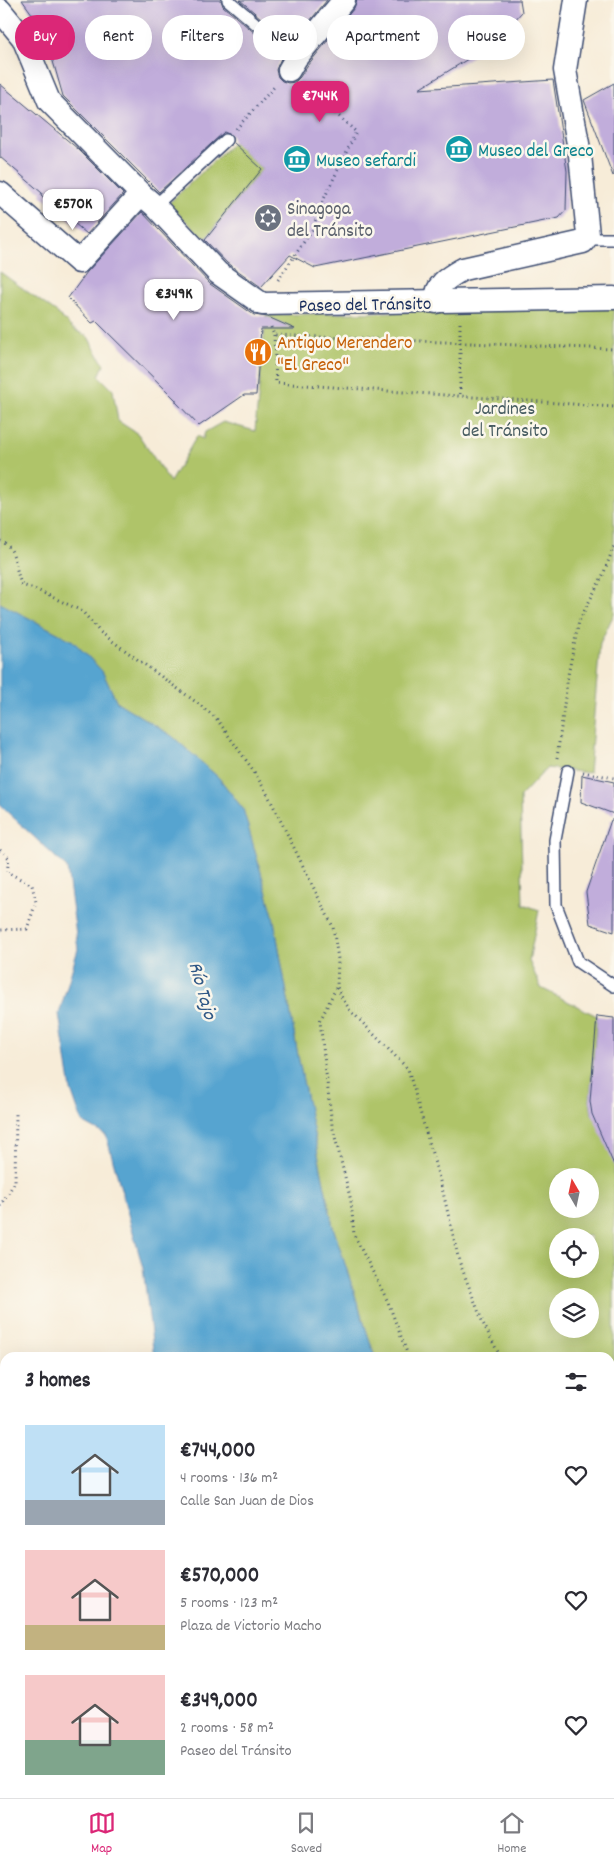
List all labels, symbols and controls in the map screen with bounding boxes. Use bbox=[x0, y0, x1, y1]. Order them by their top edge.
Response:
chip: Buy bbox=[15, 15, 75, 60]
chip: Rent bbox=[85, 15, 152, 60]
chip: Filters bbox=[162, 15, 243, 60]
chip: New bbox=[253, 15, 317, 60]
chip: Apartment bbox=[327, 15, 438, 60]
chip: House bbox=[448, 15, 525, 60]
pin: €744K bbox=[285, 80, 355, 123]
text: €744K bbox=[302, 85, 338, 108]
museum icon: Museo del Greco bbox=[444, 134, 474, 164]
place label: Museo del Greco bbox=[478, 139, 594, 166]
museum icon: Museo sefardi bbox=[282, 144, 312, 174]
place label: Museo sefardi bbox=[316, 149, 416, 176]
pin: €570K bbox=[38, 188, 108, 231]
text: €570K bbox=[54, 193, 92, 216]
place label: Sinagoga del Tránsito bbox=[287, 197, 373, 246]
synagogue icon: Sinagoga del Tránsito bbox=[253, 203, 283, 233]
pin: €349K bbox=[139, 278, 209, 321]
text: €349K bbox=[155, 283, 193, 306]
street label: Paseo del Tránsito bbox=[298, 292, 432, 321]
place label: Antiguo Merendero "El Greco" bbox=[277, 331, 412, 380]
restaurant icon: Antiguo Merendero "El Greco" bbox=[243, 337, 273, 367]
park label: Jardines del Tránsito bbox=[462, 397, 548, 446]
water label: Río Tajo bbox=[180, 959, 223, 1024]
north arrow bbox=[549, 1168, 599, 1218]
map controls bbox=[549, 1168, 599, 1338]
button: locate bbox=[549, 1228, 599, 1278]
button: layers bbox=[549, 1288, 599, 1338]
text: 3 homes bbox=[25, 1367, 91, 1397]
icon: filters bbox=[562, 1368, 590, 1396]
text: €744,000 bbox=[180, 1437, 256, 1467]
icon: home bbox=[65, 1445, 125, 1505]
icon: heart bbox=[562, 1461, 590, 1489]
text: 4 rooms · 136 m² bbox=[180, 1467, 278, 1490]
text: Calle San Juan de Dios bbox=[180, 1490, 314, 1513]
text: €570,000 bbox=[180, 1562, 259, 1592]
icon: home bbox=[65, 1570, 125, 1630]
icon: heart bbox=[562, 1586, 590, 1614]
text: 5 rooms · 123 m² bbox=[180, 1592, 278, 1615]
text: Plaza de Victorio Macho bbox=[180, 1615, 322, 1638]
text: €349,000 bbox=[180, 1687, 258, 1717]
icon: home bbox=[65, 1695, 125, 1755]
icon: heart bbox=[562, 1711, 590, 1739]
text: 2 rooms · 58 m² bbox=[180, 1717, 274, 1740]
text: Paseo del Tránsito bbox=[180, 1740, 292, 1763]
tab: Map bbox=[88, 1809, 116, 1859]
tab: Saved bbox=[291, 1809, 322, 1859]
tab: Home bbox=[497, 1809, 526, 1859]

